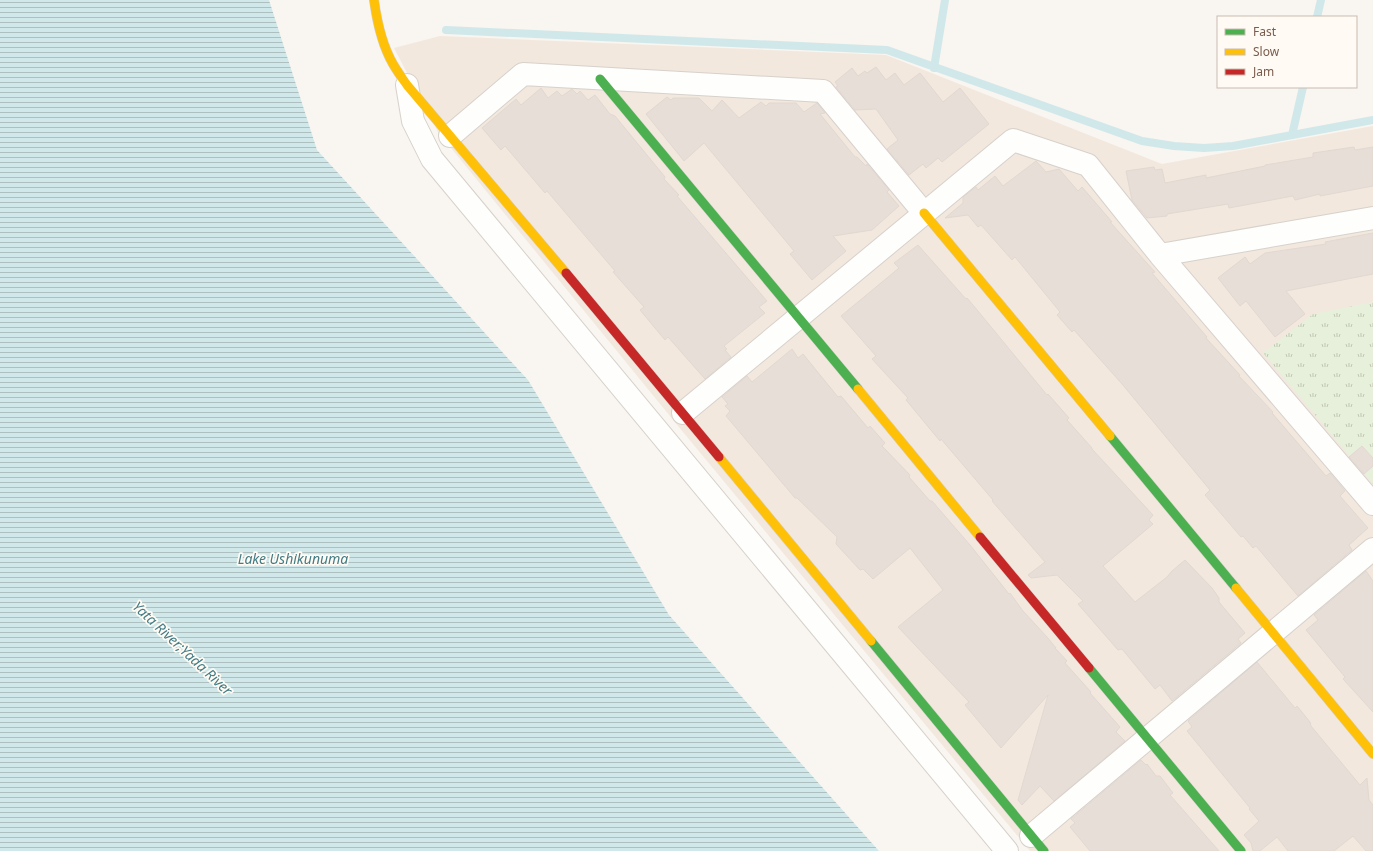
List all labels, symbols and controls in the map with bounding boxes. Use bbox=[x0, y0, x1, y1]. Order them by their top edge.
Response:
legend bbox=[1217, 16, 1357, 88]
text: Fast bbox=[1253, 23, 1277, 40]
text: Slow bbox=[1253, 43, 1280, 60]
text: Jam bbox=[1252, 63, 1274, 80]
water label: Lake Ushikunuma bbox=[238, 549, 348, 568]
water label: Yata River;Yada River bbox=[129, 597, 237, 699]

